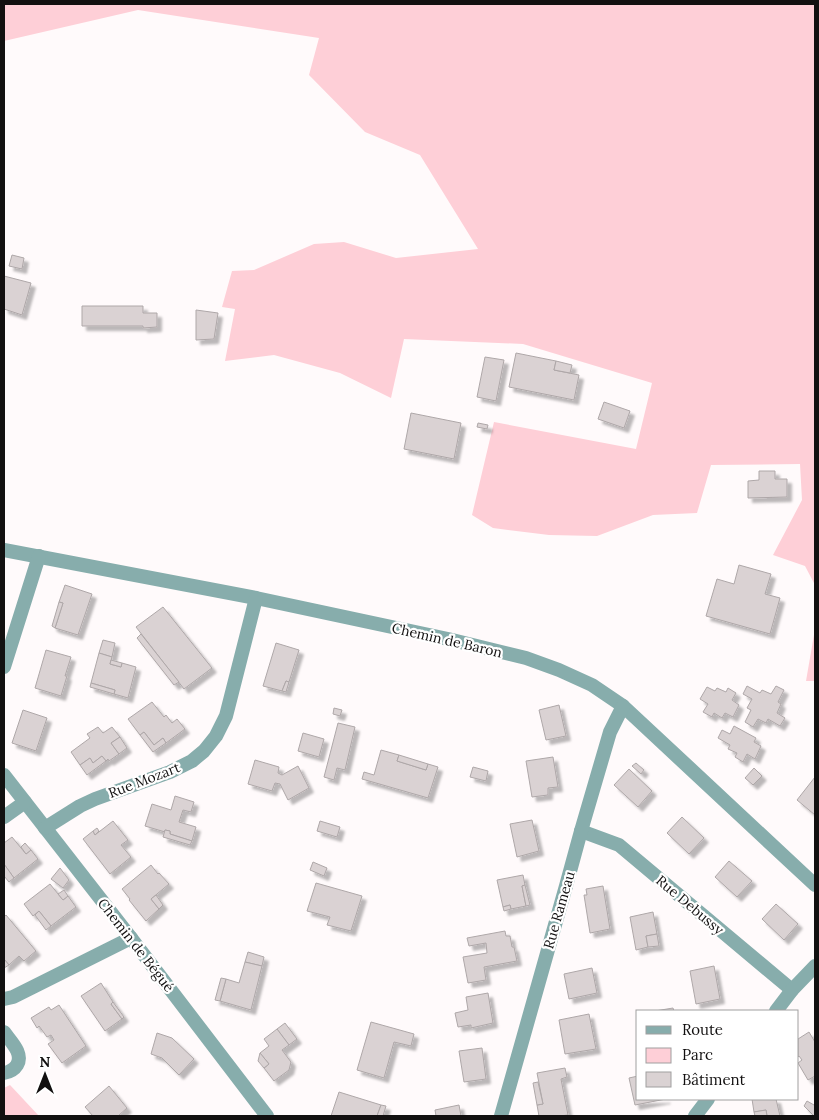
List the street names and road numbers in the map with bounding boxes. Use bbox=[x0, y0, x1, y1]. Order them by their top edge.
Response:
street label: Chemin de Baron bbox=[390, 619, 504, 662]
street label: Rue Mozart bbox=[106, 758, 183, 802]
street label: Rue Rameau bbox=[539, 869, 579, 951]
street label: Rue Debussy bbox=[652, 871, 728, 939]
street label: Chemin de Bégué bbox=[94, 895, 178, 996]

